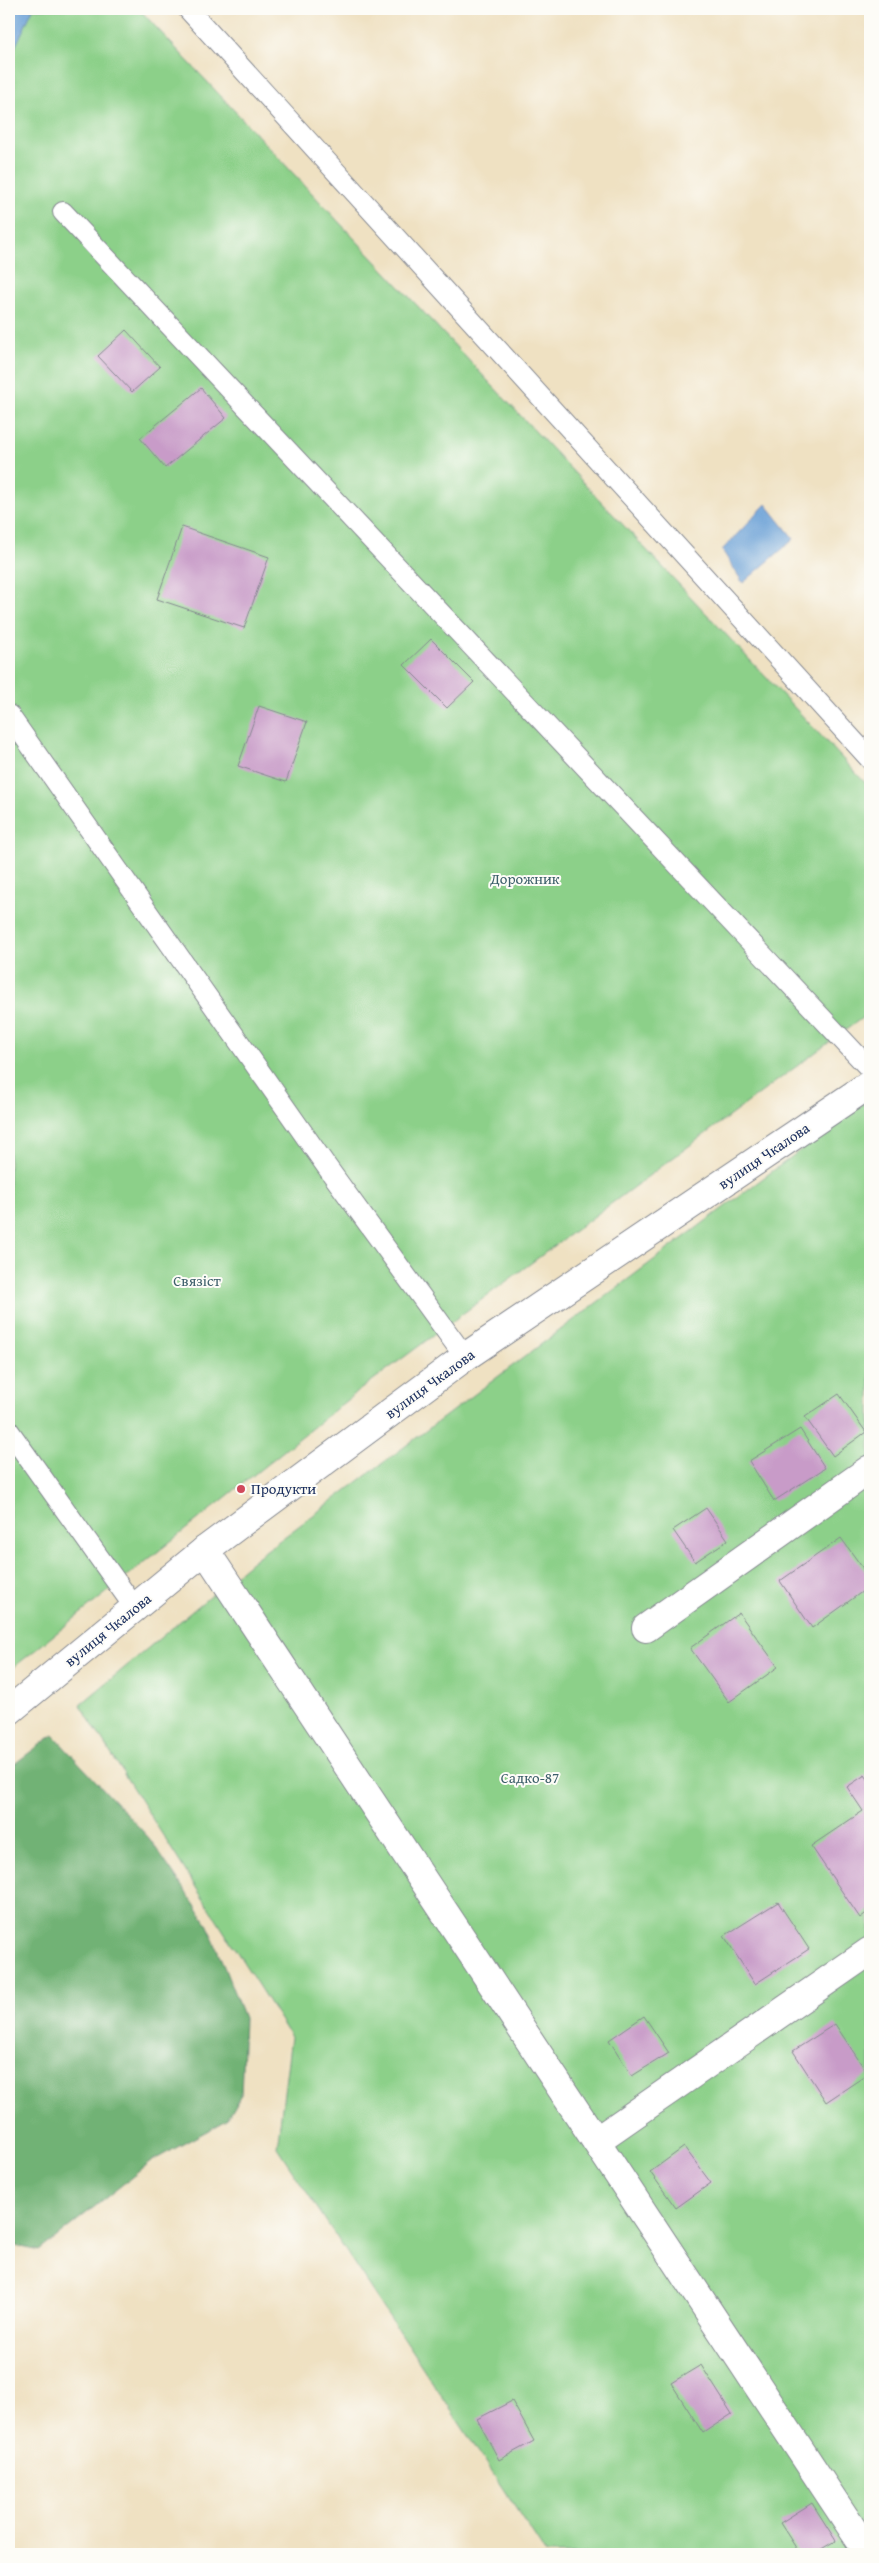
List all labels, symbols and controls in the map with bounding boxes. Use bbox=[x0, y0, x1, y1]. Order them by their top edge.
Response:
park label: Дорожник bbox=[489, 868, 560, 889]
street label: вулиця Чкалова bbox=[714, 1117, 814, 1194]
park label: Связіст bbox=[173, 1270, 222, 1291]
street label: вулиця Чкалова bbox=[381, 1343, 479, 1423]
place label: Продукти bbox=[251, 1478, 316, 1499]
marker: Продукти bbox=[235, 1483, 247, 1495]
street label: вулиця Чкалова bbox=[60, 1588, 156, 1671]
park label: Садко-87 bbox=[501, 1767, 559, 1788]

